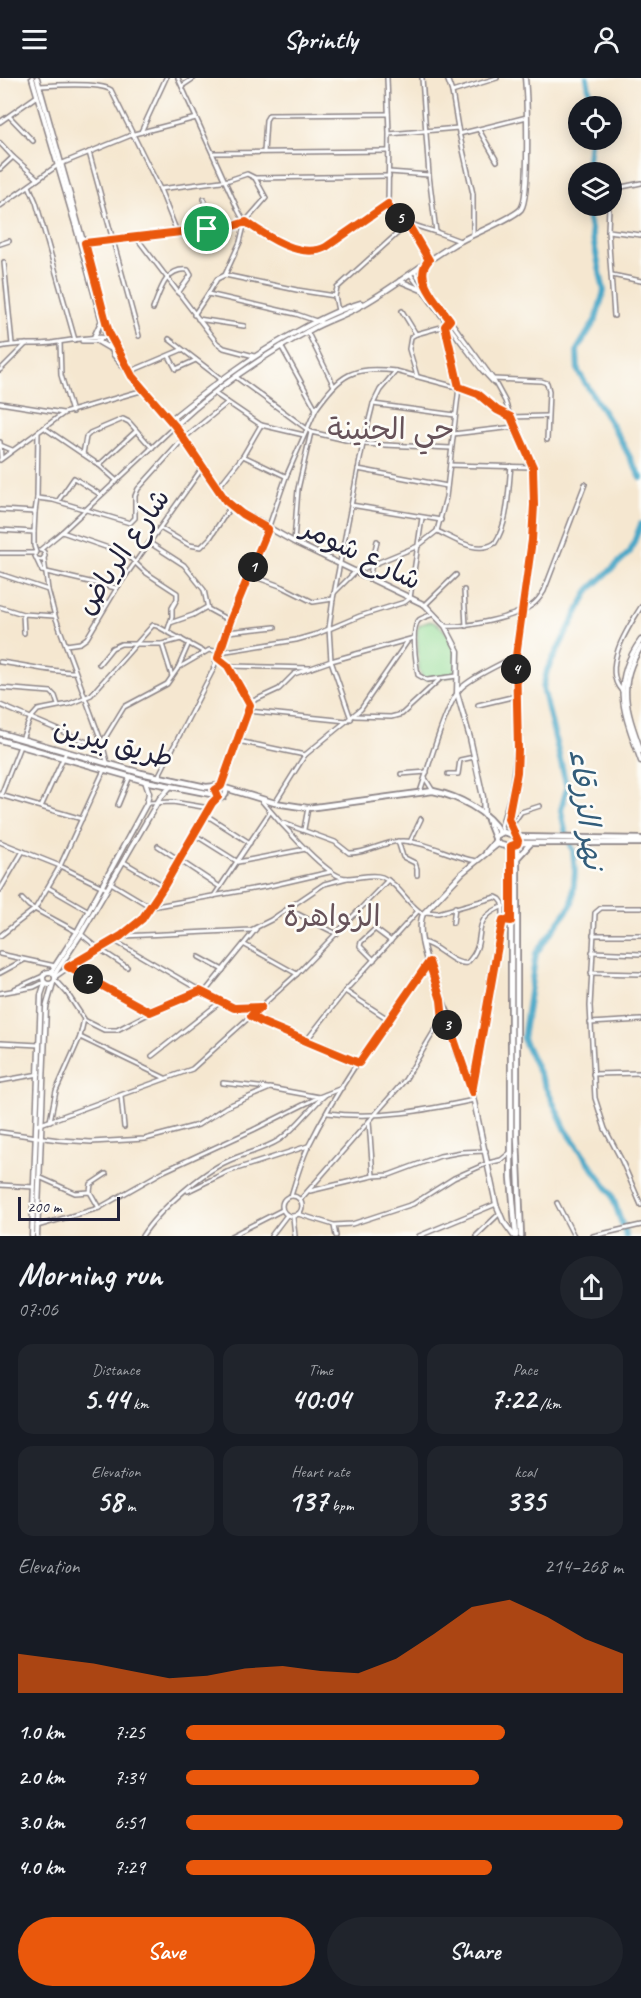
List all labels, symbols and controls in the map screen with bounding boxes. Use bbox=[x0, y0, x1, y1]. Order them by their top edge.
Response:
text: Sprintly bbox=[284, 22, 357, 56]
icon: menu bbox=[18, 23, 51, 56]
icon: person bbox=[590, 23, 623, 56]
map controls bbox=[568, 96, 622, 216]
button: locate bbox=[568, 96, 622, 150]
button: layers bbox=[568, 162, 622, 216]
pin bbox=[181, 203, 232, 254]
pin: 5 bbox=[385, 203, 415, 233]
text: 5 bbox=[397, 208, 403, 228]
icon: arrive bbox=[190, 212, 223, 245]
district label: حي الجنينة bbox=[327, 410, 455, 455]
street label: شارع الرياض bbox=[68, 482, 179, 622]
street label: شارع شومر bbox=[294, 509, 427, 599]
pin: 1 bbox=[238, 552, 268, 582]
text: 1 bbox=[249, 557, 257, 577]
pin: 4 bbox=[501, 654, 531, 684]
text: 4 bbox=[512, 659, 520, 679]
street label: طريق بيرين bbox=[50, 710, 178, 775]
water label: نهر الزرقاء bbox=[561, 747, 614, 874]
district label: الزواهرة bbox=[283, 897, 381, 935]
pin: 2 bbox=[73, 964, 103, 994]
text: 2 bbox=[84, 969, 92, 989]
pin: 3 bbox=[432, 1010, 462, 1040]
text: 3 bbox=[443, 1015, 451, 1035]
scale bar bbox=[18, 1194, 120, 1222]
text: 200 m bbox=[27, 1197, 61, 1217]
text: Morning run bbox=[18, 1253, 162, 1295]
button: share bbox=[560, 1256, 623, 1319]
text: 07:06 bbox=[18, 1297, 58, 1322]
text: Distance bbox=[92, 1360, 140, 1380]
text: Time bbox=[308, 1360, 333, 1380]
text: Pace bbox=[513, 1360, 537, 1380]
text: 5.44 bbox=[83, 1380, 129, 1418]
text: 40:04 bbox=[291, 1380, 350, 1418]
text: 7:22 bbox=[490, 1380, 536, 1418]
text: km bbox=[129, 1394, 149, 1414]
text: /km bbox=[536, 1394, 561, 1414]
text: Elevation bbox=[91, 1462, 140, 1482]
text: Heart rate bbox=[291, 1462, 350, 1482]
text: kcal bbox=[515, 1462, 536, 1482]
text: 58 bbox=[96, 1482, 123, 1520]
text: 137 bbox=[287, 1482, 328, 1520]
text: 335 bbox=[505, 1482, 545, 1520]
text: m bbox=[123, 1496, 136, 1516]
text: bpm bbox=[328, 1496, 354, 1516]
text: Elevation bbox=[18, 1554, 80, 1579]
text: 214–268 m bbox=[544, 1554, 623, 1579]
text: 1.0 km bbox=[18, 1720, 65, 1745]
text: 7:25 bbox=[114, 1720, 145, 1745]
text: 2.0 km bbox=[18, 1765, 65, 1790]
text: 7:34 bbox=[114, 1765, 145, 1790]
text: 3.0 km bbox=[18, 1810, 65, 1835]
text: 6:51 bbox=[114, 1810, 145, 1835]
text: 4.0 km bbox=[18, 1855, 65, 1880]
text: 7:29 bbox=[114, 1855, 145, 1880]
button: Save bbox=[18, 1917, 315, 1986]
button: Share bbox=[327, 1917, 623, 1986]

